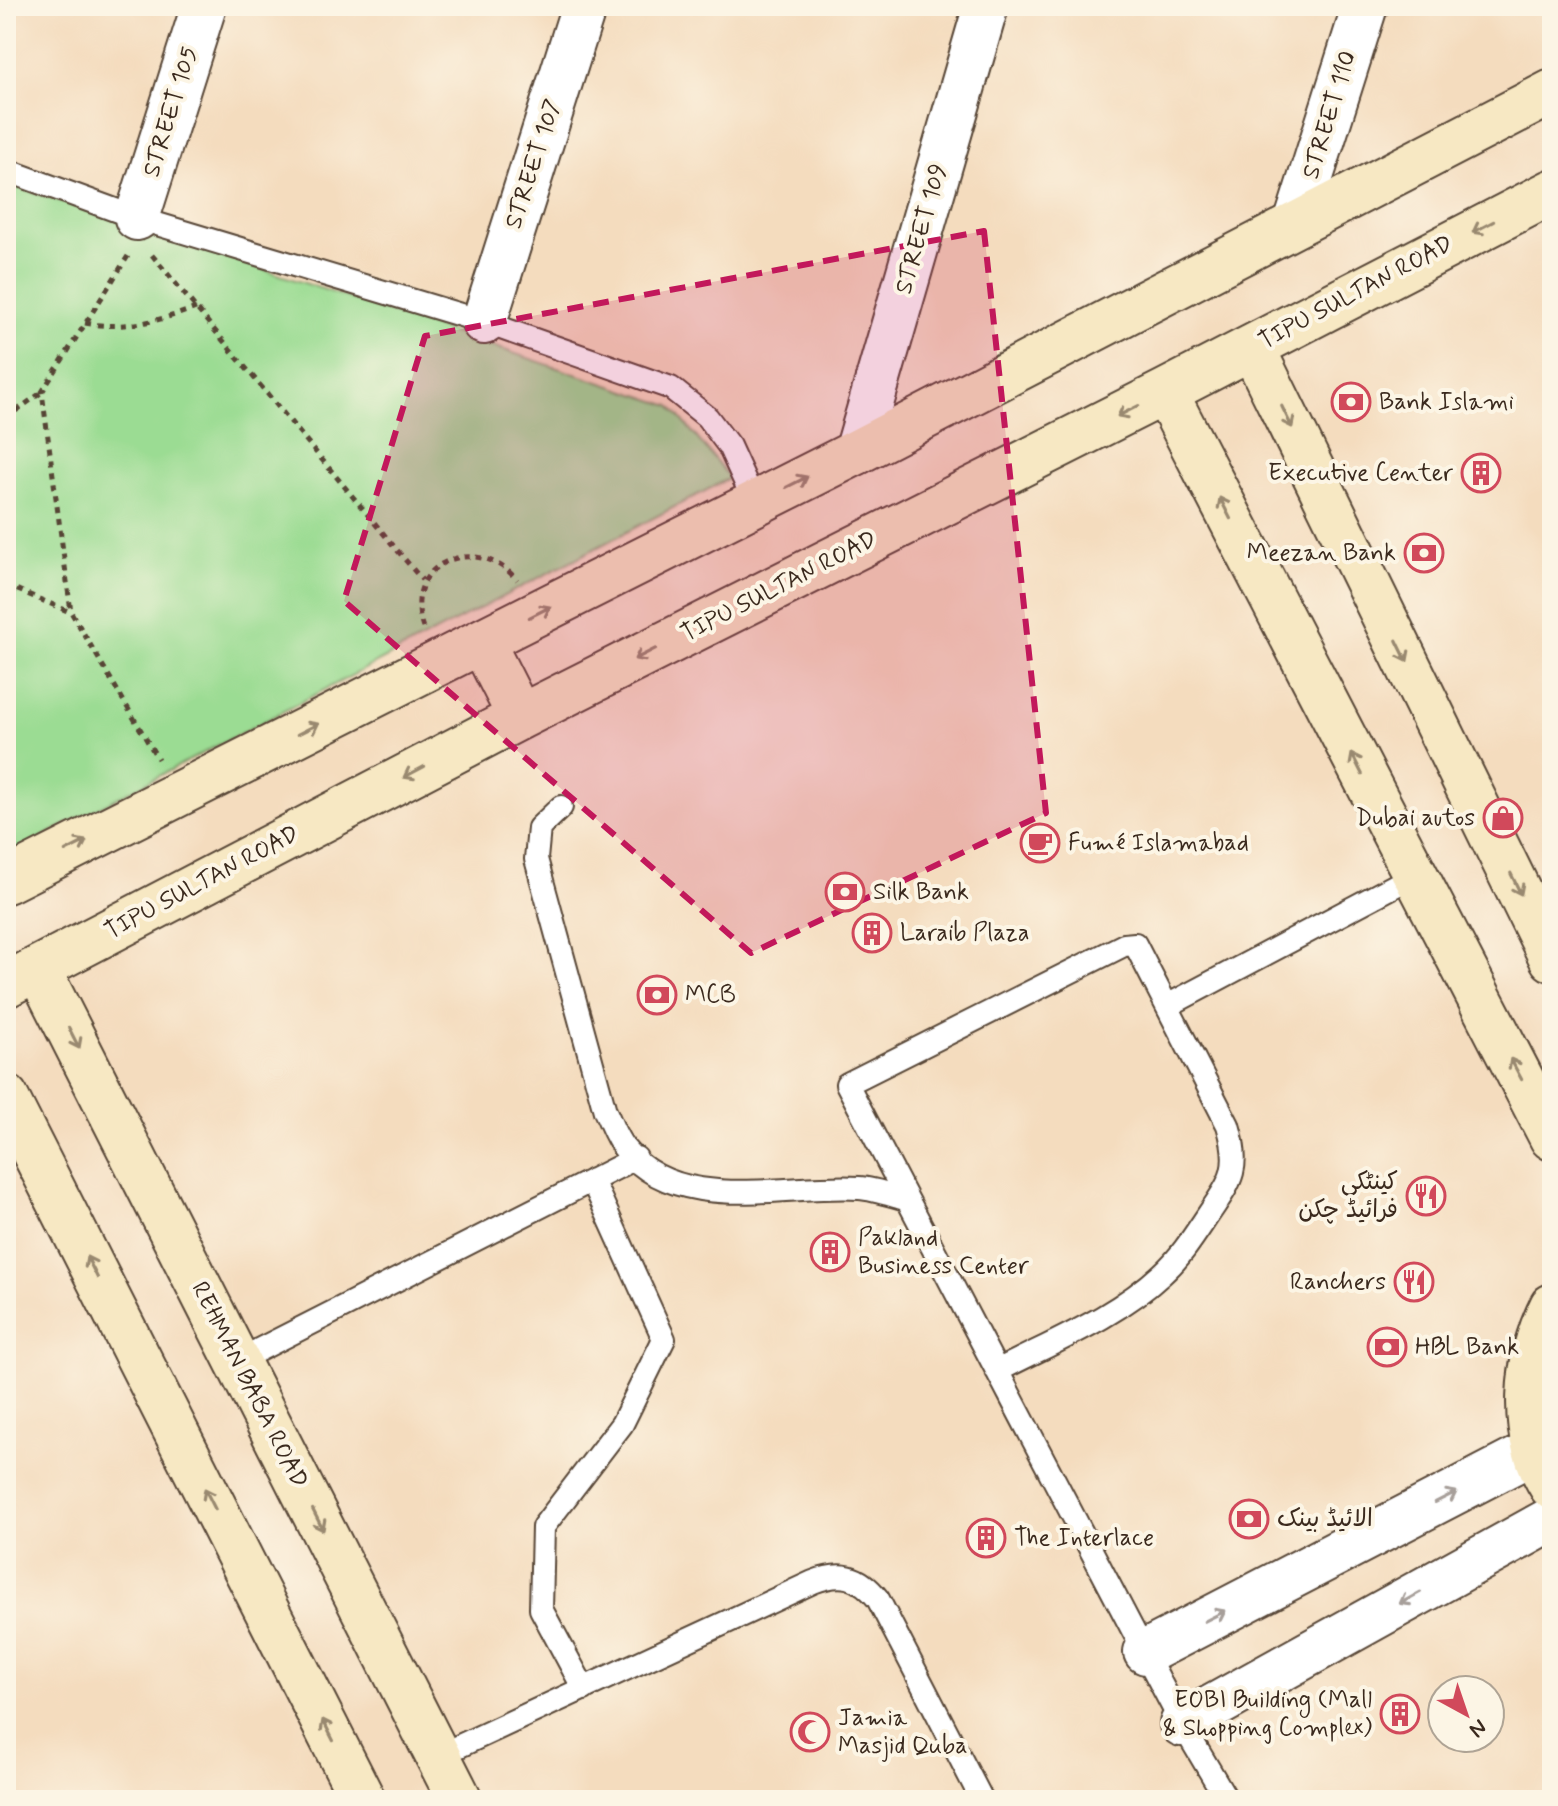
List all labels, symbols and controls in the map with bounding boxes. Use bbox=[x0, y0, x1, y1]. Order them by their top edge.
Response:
street label: STREET 105 bbox=[136, 43, 206, 181]
street label: STREET 110 bbox=[1296, 47, 1364, 183]
street label: STREET 107 bbox=[498, 95, 570, 233]
street label: STREET 109 bbox=[889, 160, 955, 298]
one-way arrow bbox=[1471, 220, 1495, 236]
street label: TIPU SULTAN ROAD bbox=[1253, 229, 1459, 357]
bank icon: Bank Islami bbox=[1330, 381, 1372, 423]
place label: Bank Islami bbox=[1379, 387, 1514, 418]
one-way arrow bbox=[1116, 404, 1140, 420]
one-way arrow bbox=[1280, 405, 1295, 429]
building icon: Executive Center bbox=[1460, 452, 1502, 494]
place label: Executive Center bbox=[1268, 458, 1453, 489]
one-way arrow bbox=[785, 474, 809, 490]
one-way arrow bbox=[1217, 496, 1233, 520]
street label: TIPU SULTAN ROAD bbox=[676, 524, 882, 650]
bank icon: Meezan Bank bbox=[1403, 532, 1445, 574]
place label: Meezan Bank bbox=[1247, 538, 1396, 569]
one-way arrow bbox=[528, 604, 552, 619]
one-way arrow bbox=[1395, 638, 1410, 662]
one-way arrow bbox=[634, 647, 658, 662]
one-way arrow bbox=[295, 721, 319, 736]
one-way arrow bbox=[1349, 752, 1365, 776]
one-way arrow bbox=[402, 765, 426, 781]
shop icon: Dubai autos bbox=[1482, 797, 1524, 839]
place label: Dubai autos bbox=[1356, 803, 1475, 834]
street label: TIPU SULTAN ROAD bbox=[99, 819, 305, 947]
cafe icon: Fumé Islamabad bbox=[1019, 822, 1061, 864]
place label: Fumé Islamabad bbox=[1068, 828, 1249, 859]
one-way arrow bbox=[63, 838, 87, 853]
bank icon: Silk Bank bbox=[824, 871, 866, 913]
one-way arrow bbox=[1509, 872, 1524, 896]
place label: Silk Bank bbox=[873, 877, 969, 908]
building icon: Laraib Plaza bbox=[851, 912, 893, 954]
place label: Laraib Plaza bbox=[900, 918, 1029, 949]
bank icon: MCB bbox=[636, 974, 678, 1016]
place label: MCB bbox=[685, 980, 736, 1011]
one-way arrow bbox=[66, 1026, 82, 1050]
one-way arrow bbox=[1508, 1057, 1524, 1081]
place label: کینٹکی فرائیڈ چکن bbox=[1298, 1167, 1398, 1226]
restaurant icon: کینٹکی فرائیڈ چکن bbox=[1405, 1175, 1447, 1217]
place label: Pakland Business Center bbox=[858, 1223, 1030, 1282]
building icon: Pakland Business Center bbox=[809, 1231, 851, 1273]
one-way arrow bbox=[84, 1255, 100, 1279]
restaurant icon: Ranchers bbox=[1393, 1261, 1435, 1303]
place label: Ranchers bbox=[1290, 1267, 1386, 1298]
street label: REHMAN BABA ROAD bbox=[184, 1277, 314, 1493]
bank icon: HBL Bank bbox=[1366, 1326, 1408, 1368]
place label: HBL Bank bbox=[1415, 1332, 1519, 1363]
one-way arrow bbox=[202, 1487, 217, 1511]
one-way arrow bbox=[1434, 1488, 1457, 1504]
bank icon: الائیڈ بینک bbox=[1228, 1498, 1270, 1540]
place label: الائیڈ بینک bbox=[1277, 1504, 1373, 1535]
one-way arrow bbox=[310, 1508, 326, 1532]
building icon: The Interlace bbox=[965, 1517, 1007, 1559]
place label: The Interlace bbox=[1014, 1523, 1154, 1554]
one-way arrow bbox=[1399, 1590, 1422, 1606]
one-way arrow bbox=[1203, 1608, 1227, 1624]
north arrow bbox=[1426, 1674, 1506, 1754]
place label: EOBI Building (Mall & Shopping Complex) bbox=[1163, 1685, 1372, 1744]
building icon: EOBI Building (Mall & Shopping Complex) bbox=[1379, 1693, 1421, 1735]
place label: Jamia Masjid Quba bbox=[838, 1703, 968, 1762]
mosque icon: Jamia Masjid Quba bbox=[789, 1711, 831, 1753]
text: N bbox=[1463, 1712, 1492, 1743]
one-way arrow bbox=[320, 1719, 335, 1743]

